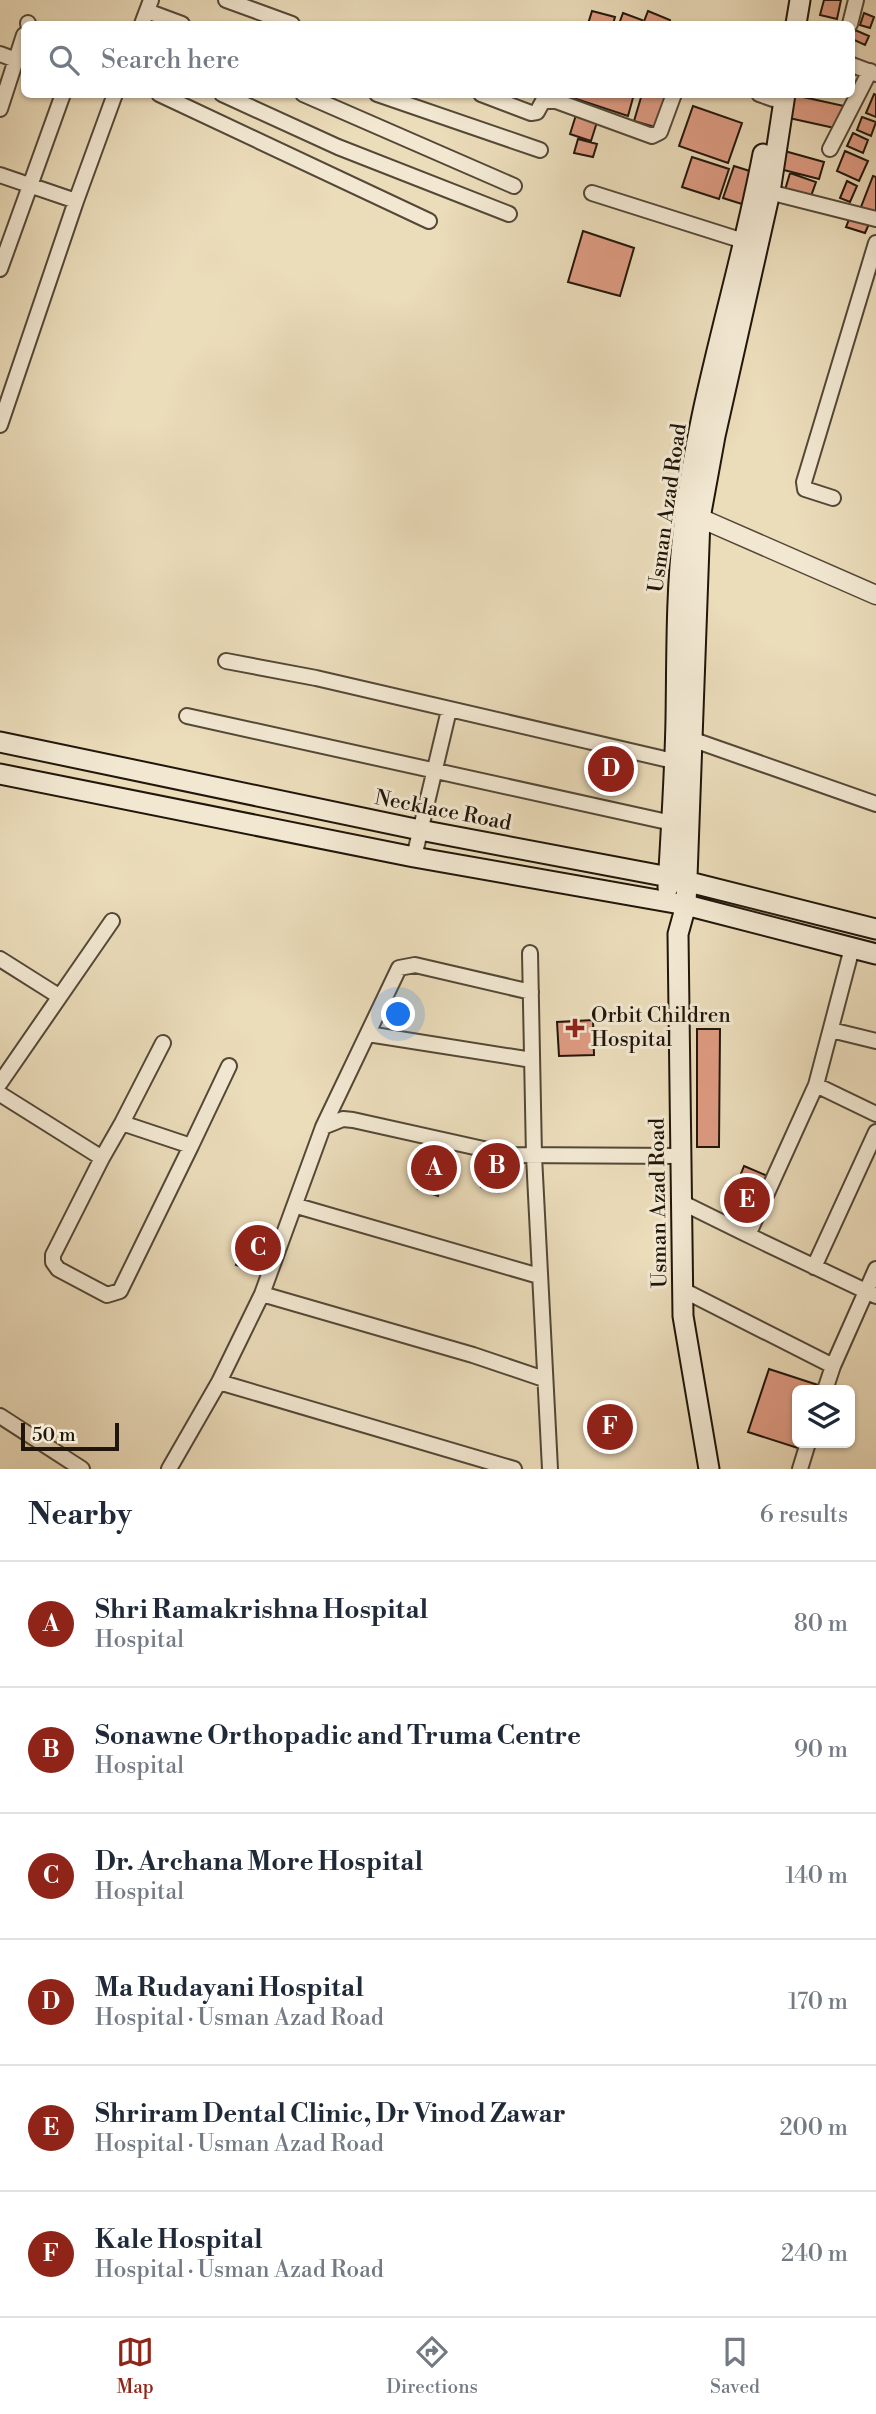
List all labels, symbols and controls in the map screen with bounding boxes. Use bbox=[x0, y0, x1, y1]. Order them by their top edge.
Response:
search box bbox=[21, 21, 855, 98]
icon: search bbox=[45, 41, 83, 79]
text: Search here bbox=[101, 44, 240, 76]
street label: Usman Azad Road bbox=[643, 422, 693, 594]
pin: D bbox=[588, 743, 634, 795]
street label: Necklace Road bbox=[372, 785, 514, 837]
your location bbox=[381, 997, 415, 1031]
place label: Orbit Children Hospital bbox=[591, 1003, 731, 1053]
marker: Orbit Children Hospital bbox=[565, 1018, 585, 1038]
street label: Usman Azad Road bbox=[645, 1118, 673, 1288]
pin: B bbox=[474, 1140, 520, 1192]
pin: A bbox=[411, 1142, 457, 1194]
pin: E bbox=[724, 1174, 770, 1226]
pin: C bbox=[235, 1222, 281, 1274]
map controls bbox=[792, 1385, 855, 1448]
button: layers bbox=[792, 1385, 855, 1448]
pin: F bbox=[587, 1401, 633, 1453]
scale bar bbox=[21, 1420, 119, 1452]
text: 50 m bbox=[32, 1423, 76, 1447]
text: Nearby bbox=[28, 1496, 132, 1534]
text: 6 results bbox=[760, 1501, 848, 1529]
text: Shri Ramakrishna Hospital bbox=[95, 1594, 428, 1626]
text: A bbox=[43, 1610, 59, 1638]
text: 80 m bbox=[794, 1610, 848, 1638]
text: Hospital bbox=[95, 1626, 184, 1654]
text: Sonawne Orthopadic and Truma Centre bbox=[95, 1720, 581, 1752]
text: B bbox=[42, 1736, 60, 1764]
text: 90 m bbox=[794, 1736, 848, 1764]
text: Hospital bbox=[95, 1752, 184, 1780]
text: Dr. Archana More Hospital bbox=[95, 1846, 423, 1878]
text: C bbox=[43, 1862, 59, 1890]
text: 140 m bbox=[785, 1862, 848, 1890]
text: Hospital bbox=[95, 1878, 184, 1906]
text: Ma Rudayani Hospital bbox=[95, 1972, 364, 2004]
text: D bbox=[42, 1988, 60, 2016]
text: 170 m bbox=[788, 1988, 848, 2016]
text: Hospital · Usman Azad Road bbox=[95, 2004, 384, 2032]
text: Shriram Dental Clinic, Dr Vinod Zawar bbox=[95, 2098, 566, 2130]
text: E bbox=[43, 2114, 59, 2142]
text: 200 m bbox=[780, 2114, 848, 2142]
text: Hospital · Usman Azad Road bbox=[95, 2130, 384, 2158]
text: Kale Hospital bbox=[95, 2224, 263, 2256]
text: F bbox=[43, 2240, 59, 2268]
text: 240 m bbox=[781, 2240, 848, 2268]
text: Hospital · Usman Azad Road bbox=[95, 2256, 384, 2284]
tab: Map bbox=[116, 2333, 154, 2399]
tab: Directions bbox=[386, 2333, 478, 2399]
tab: Saved bbox=[710, 2333, 760, 2399]

